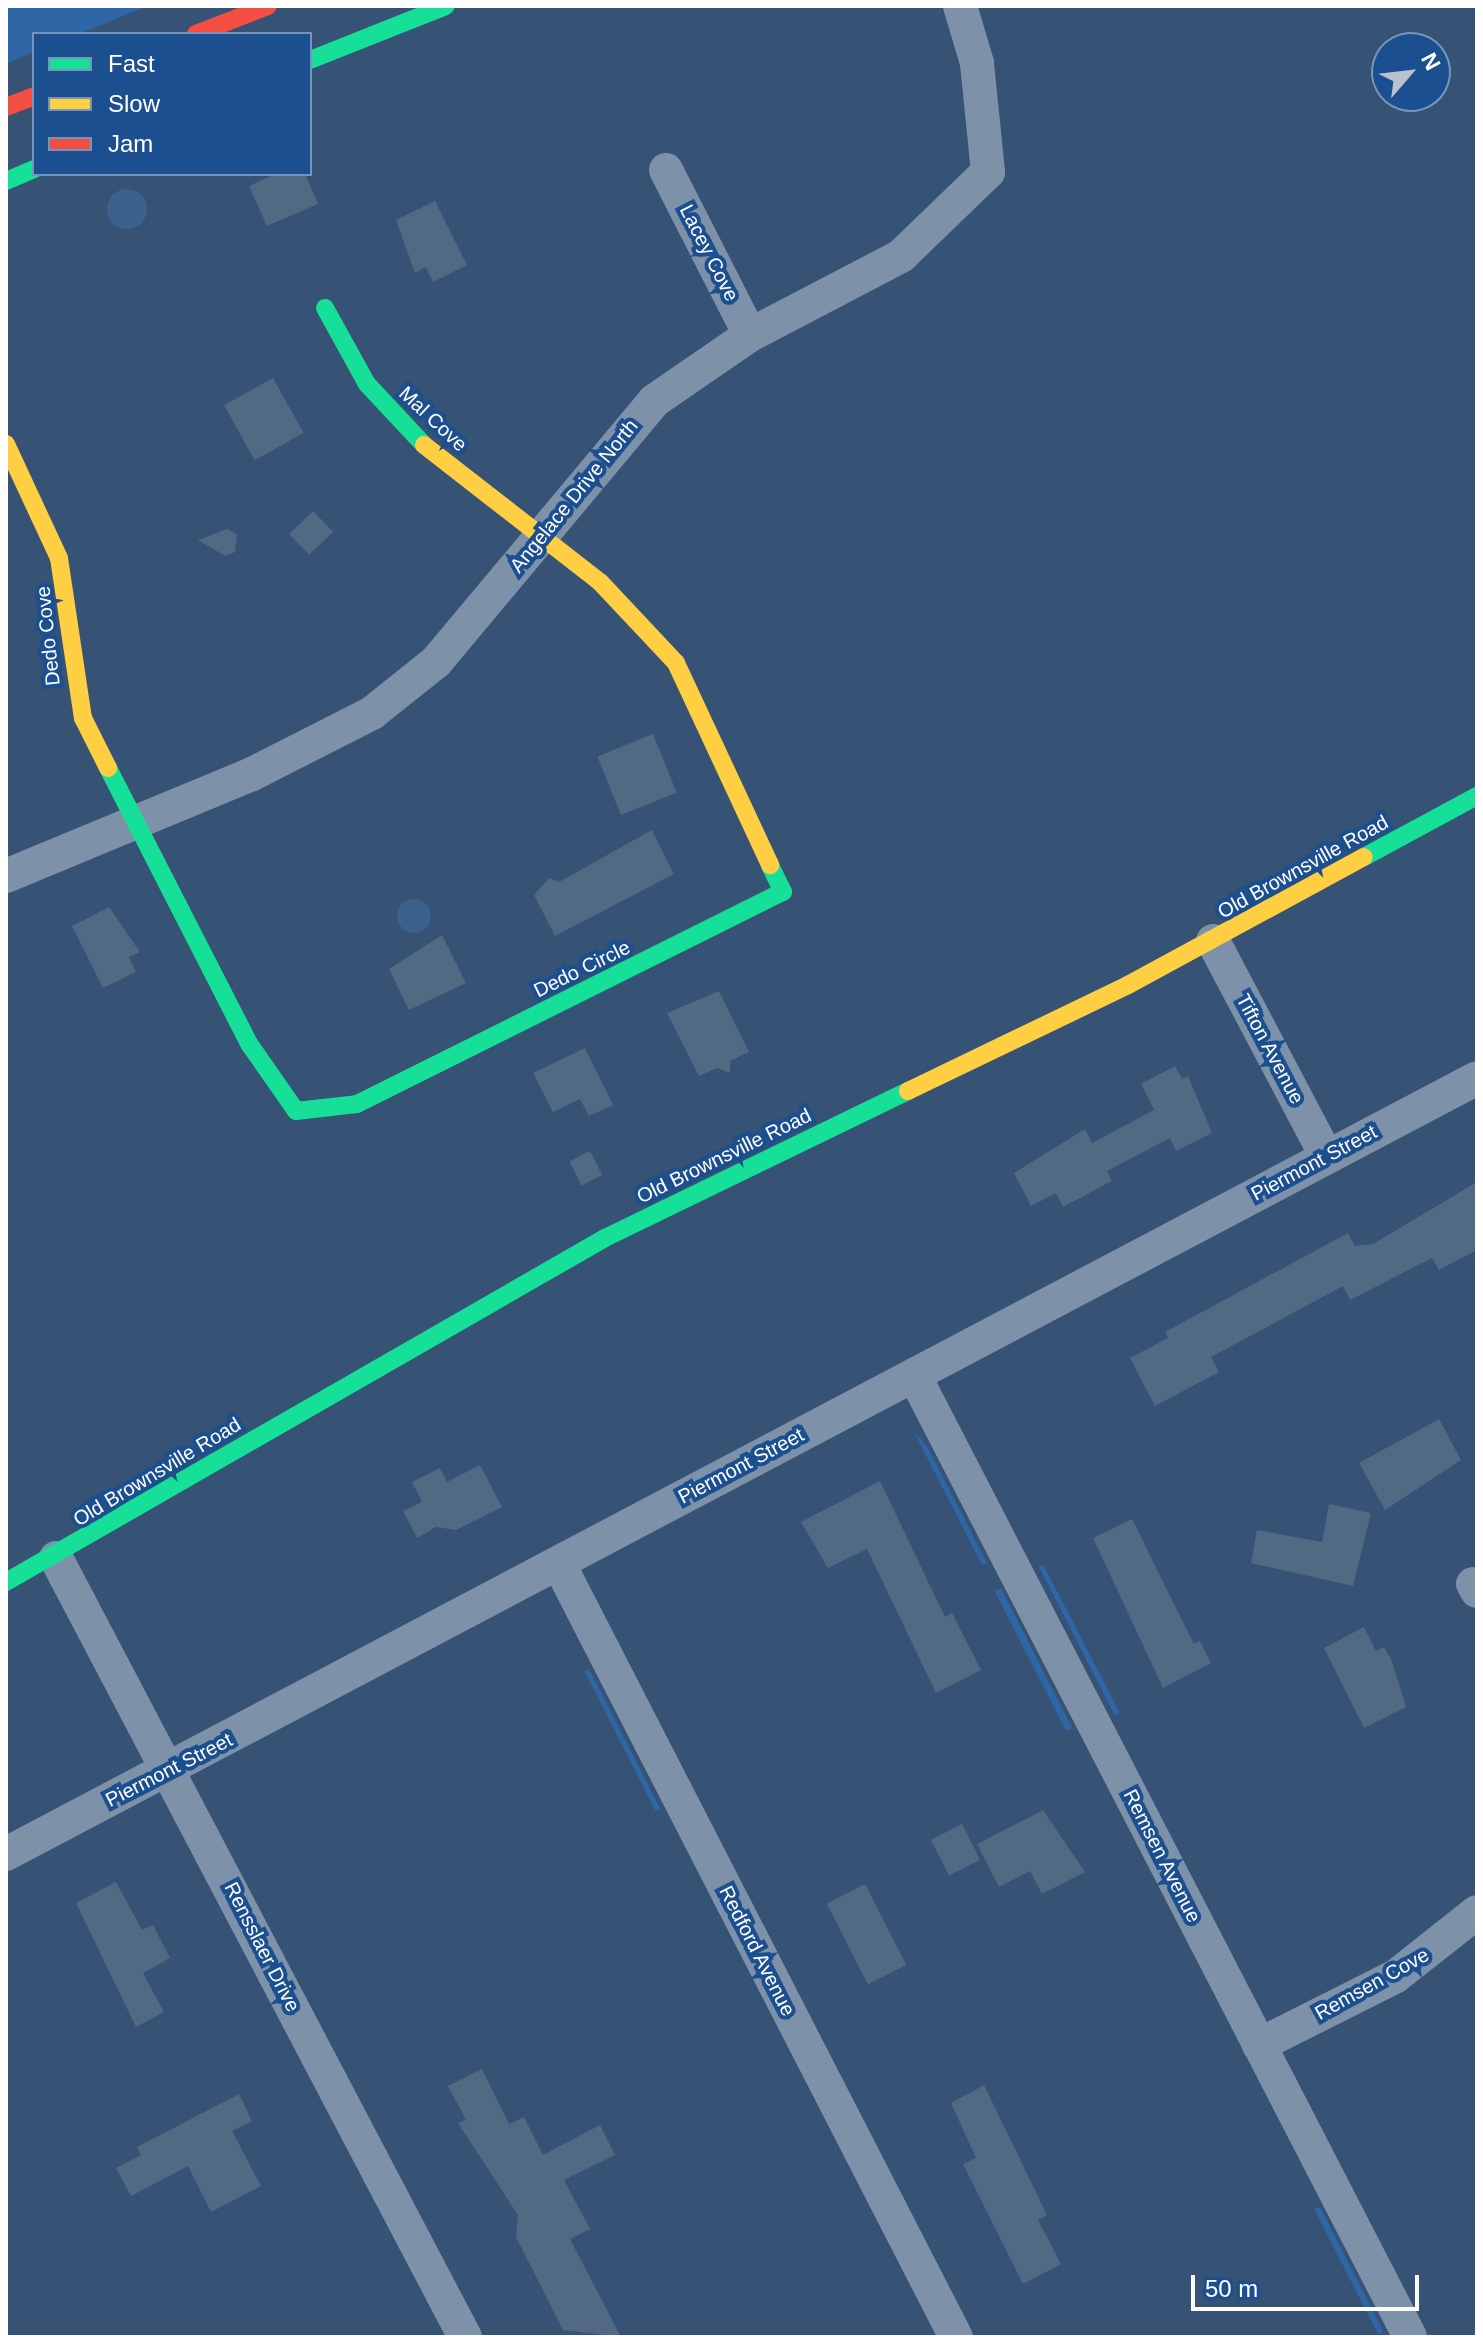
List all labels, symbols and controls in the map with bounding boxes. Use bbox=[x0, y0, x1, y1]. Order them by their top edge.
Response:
legend bbox=[32, 32, 312, 176]
north arrow bbox=[1371, 32, 1451, 112]
text: N bbox=[1416, 49, 1446, 74]
text: Fast bbox=[108, 50, 155, 77]
text: Slow bbox=[108, 90, 160, 117]
text: Jam bbox=[108, 130, 153, 157]
street label: Lacey Cove bbox=[674, 201, 744, 305]
street label: Mal Cove bbox=[394, 381, 472, 457]
street label: Angelace Drive North bbox=[505, 415, 643, 577]
street label: Dedo Cove bbox=[31, 585, 65, 687]
street label: Old Brownsville Road bbox=[1214, 810, 1392, 924]
street label: Dedo Circle bbox=[530, 935, 634, 1003]
street label: Tifton Avenue bbox=[1231, 989, 1309, 1109]
street label: Old Brownsville Road bbox=[633, 1103, 815, 1209]
street label: Piermont Street bbox=[1247, 1120, 1381, 1206]
street label: Old Brownsville Road bbox=[69, 1412, 245, 1532]
street label: Piermont Street bbox=[674, 1423, 808, 1509]
street label: Piermont Street bbox=[102, 1728, 236, 1812]
street label: Remsen Avenue bbox=[1118, 1785, 1206, 1927]
street label: Rensslaer Drive bbox=[219, 1878, 305, 2016]
street label: Redford Avenue bbox=[714, 1881, 800, 2021]
street label: Remsen Cove bbox=[1311, 1943, 1433, 2025]
scale bar bbox=[1195, 2259, 1423, 2309]
text: 50 m bbox=[1205, 2275, 1258, 2302]

